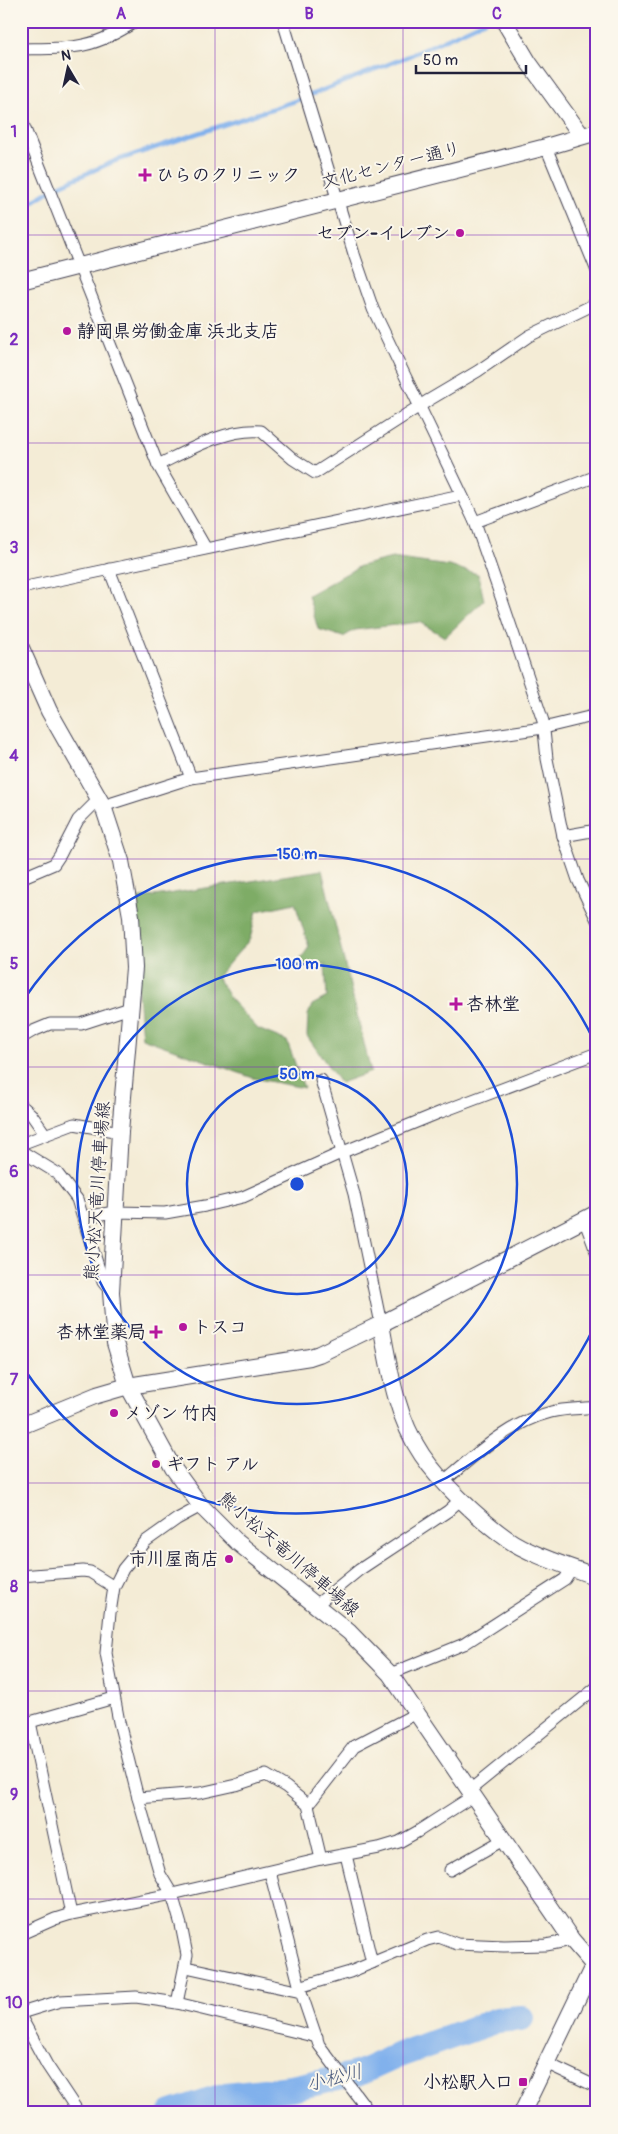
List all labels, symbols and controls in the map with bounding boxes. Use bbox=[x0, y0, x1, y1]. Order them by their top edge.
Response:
text: A bbox=[116, 4, 127, 24]
text: B bbox=[304, 4, 314, 24]
text: C bbox=[492, 4, 502, 24]
north arrow bbox=[42, 42, 92, 92]
scale bar bbox=[416, 42, 526, 74]
text: N bbox=[60, 47, 72, 65]
text: 50 m bbox=[423, 51, 458, 70]
text: 1 bbox=[11, 122, 17, 142]
street label: 文化センター通り bbox=[319, 137, 463, 194]
place label: ひらのクリニック bbox=[156, 164, 300, 187]
marker: ひらのクリニック bbox=[138, 168, 152, 182]
place label: セブン-イレブン bbox=[316, 222, 450, 245]
marker: セブン-イレブン bbox=[454, 227, 466, 239]
place label: 静岡県労働金庫 浜北支店 bbox=[77, 320, 279, 343]
marker: 静岡県労働金庫 浜北支店 bbox=[61, 325, 73, 337]
text: 2 bbox=[10, 330, 19, 350]
text: 3 bbox=[10, 538, 19, 558]
text: 4 bbox=[9, 746, 19, 766]
text: 150 m bbox=[277, 845, 317, 864]
text: 5 bbox=[10, 954, 19, 974]
text: 100 m bbox=[276, 955, 318, 974]
place label: 杏林堂 bbox=[466, 993, 520, 1016]
marker: 杏林堂 bbox=[450, 998, 462, 1010]
text: 50 m bbox=[280, 1065, 314, 1084]
street label: 熊小松天竜川停車場線 bbox=[80, 1100, 115, 1282]
text: 6 bbox=[9, 1162, 19, 1182]
centre of rings bbox=[288, 1175, 306, 1193]
place label: トスコ bbox=[193, 1316, 247, 1339]
place label: 杏林堂薬局 bbox=[56, 1321, 146, 1344]
marker: トスコ bbox=[177, 1321, 189, 1333]
marker: 杏林堂薬局 bbox=[150, 1326, 162, 1338]
text: 7 bbox=[10, 1370, 19, 1390]
place label: メゾン 竹内 bbox=[124, 1402, 218, 1425]
marker: メゾン 竹内 bbox=[108, 1407, 120, 1419]
place label: ギフト アル bbox=[166, 1453, 259, 1476]
marker: ギフト アル bbox=[150, 1458, 162, 1470]
street label: 熊小松天竜川停車場線 bbox=[213, 1487, 364, 1622]
place label: 市川屋商店 bbox=[129, 1548, 219, 1571]
marker: 市川屋商店 bbox=[223, 1553, 235, 1565]
text: 8 bbox=[10, 1577, 18, 1597]
text: 9 bbox=[10, 1785, 18, 1805]
text: 10 bbox=[5, 1993, 23, 2013]
water label: 小松川 bbox=[304, 2059, 365, 2097]
place label: 小松駅入口 bbox=[423, 2071, 513, 2094]
marker: 小松駅入口 bbox=[517, 2076, 529, 2088]

